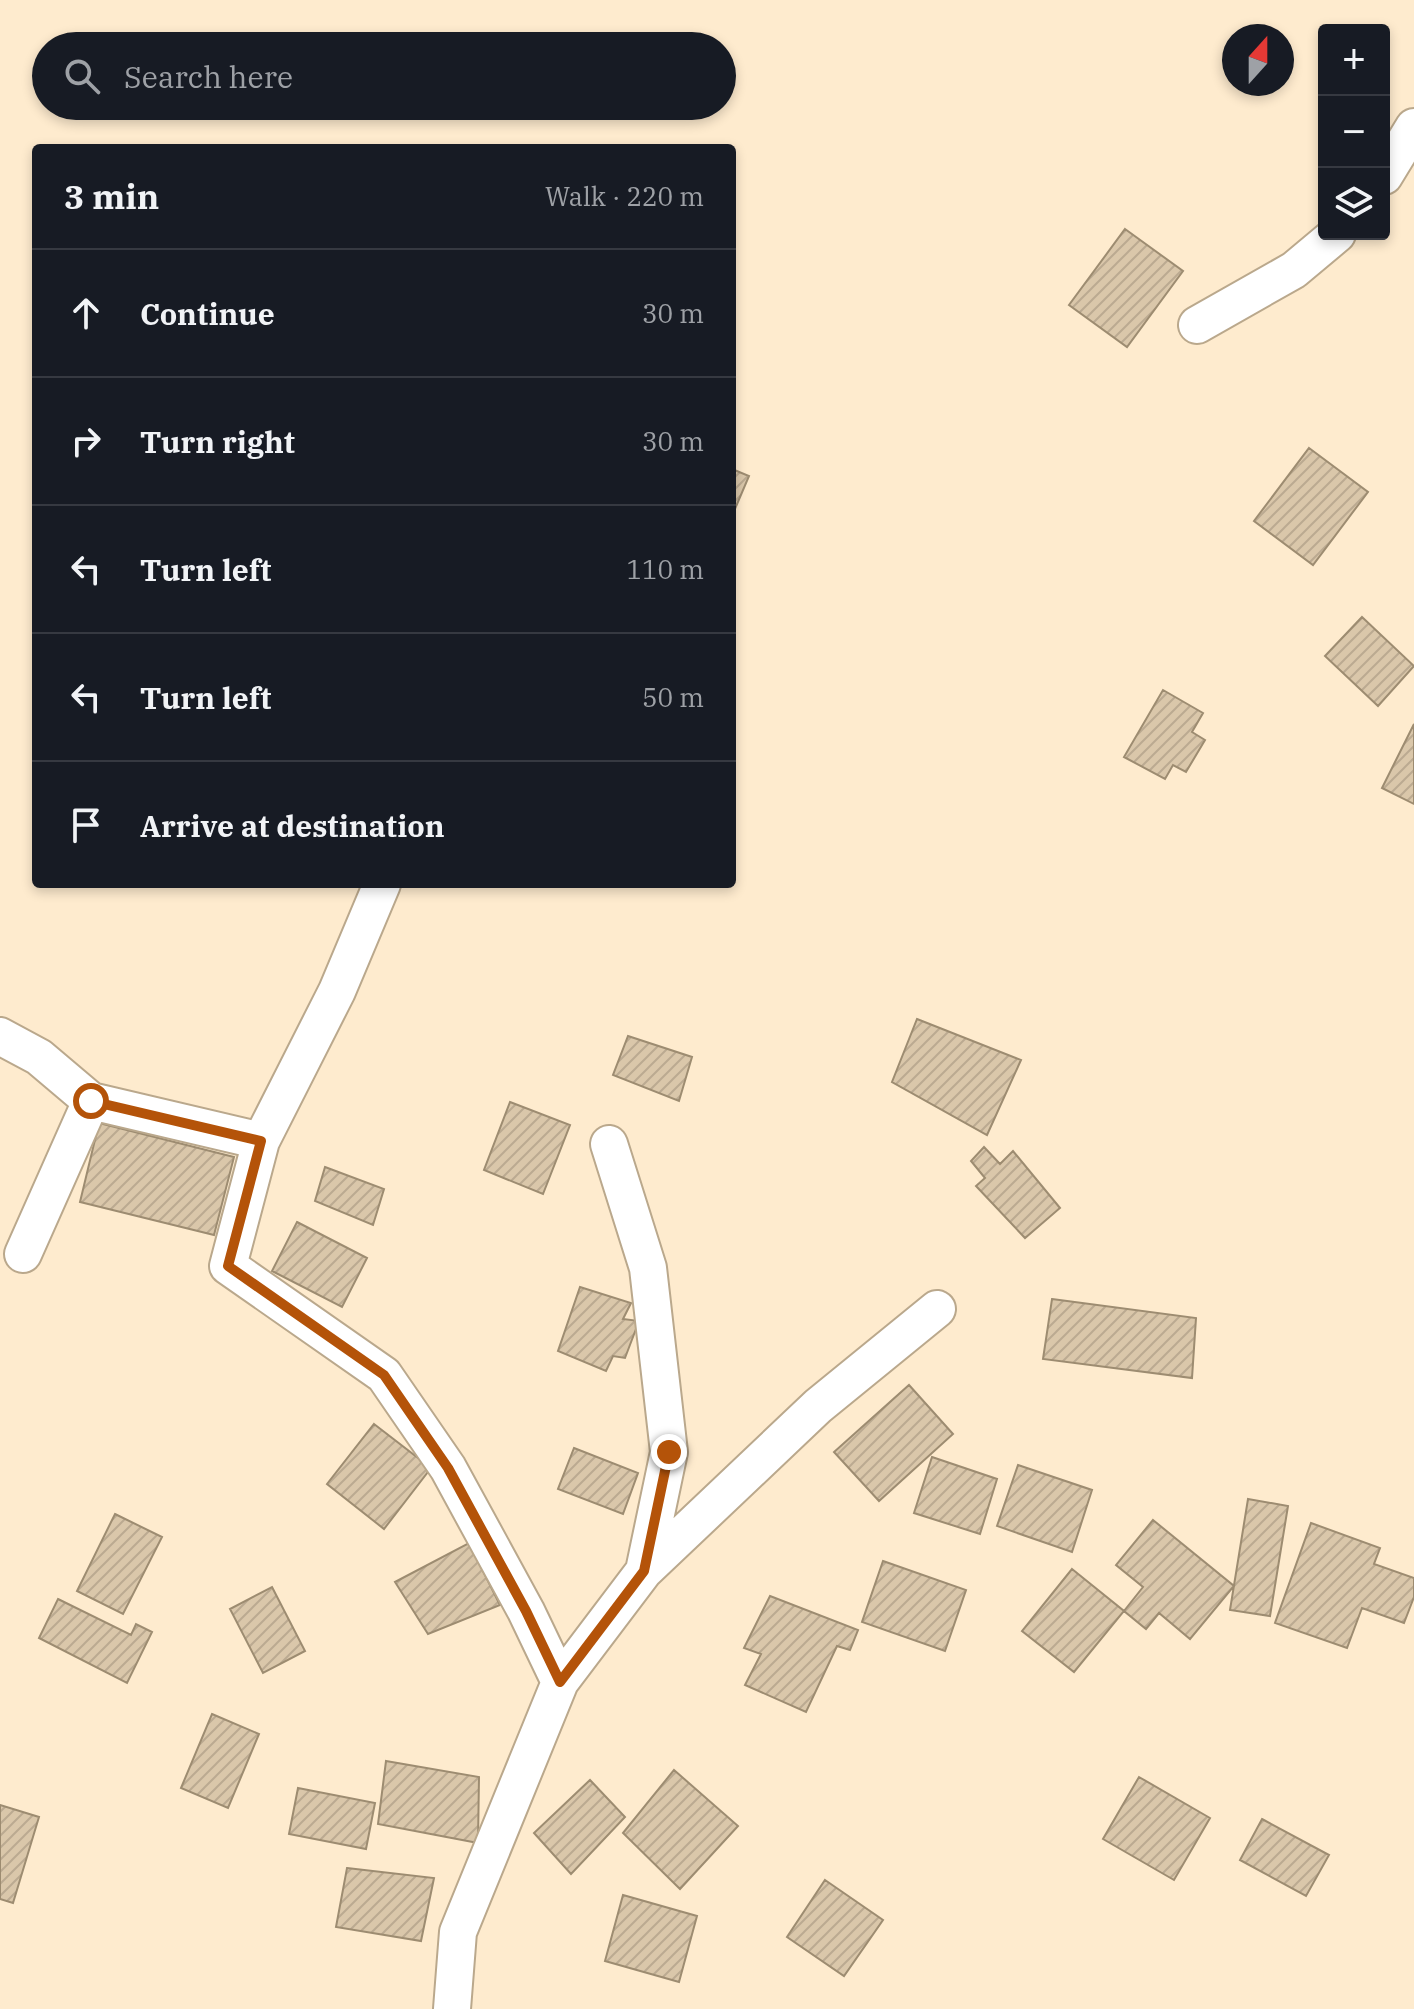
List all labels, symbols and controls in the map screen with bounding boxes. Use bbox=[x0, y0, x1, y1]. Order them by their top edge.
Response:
north arrow bbox=[1222, 24, 1294, 96]
map controls bbox=[1318, 24, 1390, 240]
button: + bbox=[1318, 24, 1390, 96]
search box bbox=[32, 32, 736, 120]
icon: search bbox=[60, 54, 104, 98]
text: Search here bbox=[124, 57, 293, 96]
button: − bbox=[1318, 96, 1390, 168]
button: layers bbox=[1318, 168, 1390, 240]
text: 3 min bbox=[64, 174, 159, 218]
text: Walk · 220 m bbox=[545, 179, 704, 213]
icon: ahead bbox=[64, 291, 108, 335]
text: Continue bbox=[140, 294, 275, 333]
text: 30 m bbox=[642, 296, 704, 330]
icon: right bbox=[64, 419, 108, 463]
text: Turn right bbox=[140, 422, 295, 461]
text: 30 m bbox=[642, 424, 704, 458]
icon: left bbox=[64, 547, 108, 591]
text: Turn left bbox=[140, 550, 272, 589]
text: 110 m bbox=[626, 552, 704, 586]
icon: left bbox=[64, 675, 108, 719]
text: Turn left bbox=[140, 678, 272, 717]
text: 50 m bbox=[642, 680, 704, 714]
icon: arrive bbox=[64, 803, 108, 847]
text: Arrive at destination bbox=[140, 806, 445, 845]
route start bbox=[73, 1083, 109, 1119]
route end bbox=[651, 1434, 687, 1470]

